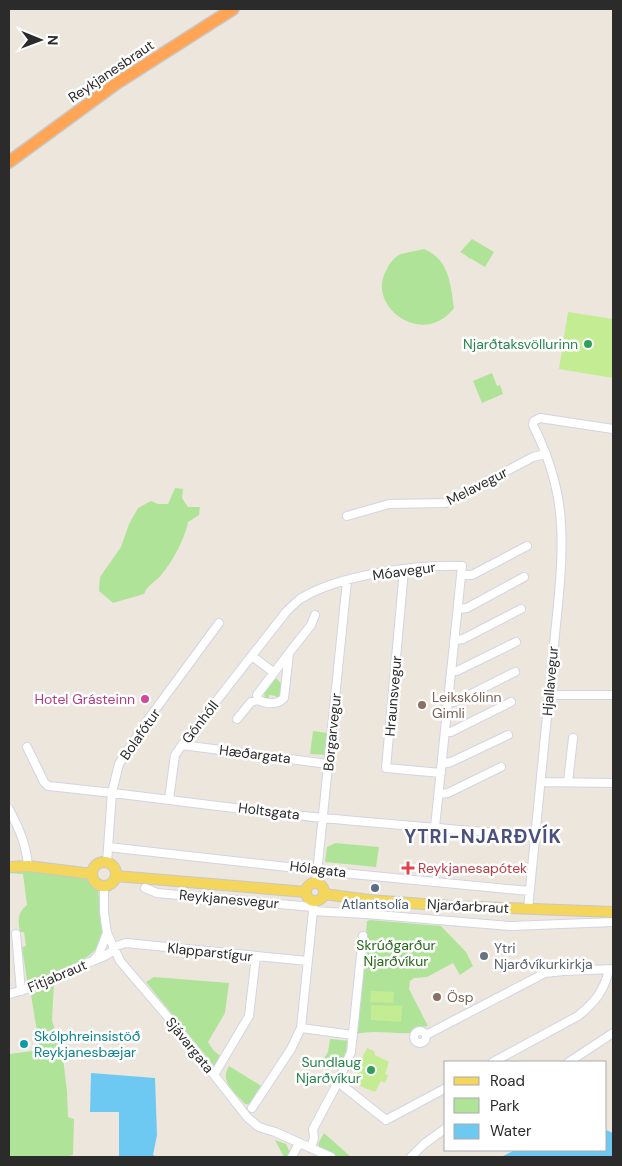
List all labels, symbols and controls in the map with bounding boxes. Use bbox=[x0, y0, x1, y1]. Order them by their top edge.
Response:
north arrow bbox=[15, 15, 65, 65]
text: N bbox=[44, 35, 62, 45]
street label: Reykjanesbraut bbox=[65, 36, 157, 106]
place label: Njarðtaksvöllurinn bbox=[463, 335, 578, 353]
marker: Njarðtaksvöllurinn bbox=[582, 338, 594, 350]
street label: Melavegur bbox=[443, 463, 511, 509]
street label: Móavegur bbox=[371, 558, 437, 584]
street label: Hjallavegur bbox=[538, 645, 562, 717]
street label: Hraunsvegur bbox=[381, 655, 405, 737]
place label: Leikskólinn Gimli bbox=[432, 688, 501, 722]
place label: Hotel Grásteinn bbox=[35, 690, 135, 708]
street label: Borgarvegur bbox=[319, 692, 345, 772]
marker: Hotel Grásteinn bbox=[139, 693, 151, 705]
street label: Gónhóll bbox=[178, 697, 222, 747]
marker: Leikskólinn Gimli bbox=[416, 699, 428, 711]
street label: Bolafótur bbox=[116, 705, 164, 763]
street label: Hæðargata bbox=[218, 741, 292, 767]
street label: Holtsgata bbox=[237, 798, 301, 824]
district label: YTRI-NJARÐVÍK bbox=[404, 824, 562, 849]
street label: Hólagata bbox=[289, 857, 347, 881]
place label: Reykjanesapótek bbox=[418, 859, 527, 877]
marker: Reykjanesapótek bbox=[402, 862, 414, 874]
marker: Atlantsolía bbox=[369, 882, 381, 894]
street label: Reykjanesvegur bbox=[178, 886, 280, 912]
place label: Atlantsolía bbox=[341, 895, 409, 913]
street label: Njarðarbraut bbox=[427, 895, 509, 917]
park label: Skrúðgarður Njarðvíkur bbox=[356, 936, 436, 970]
street label: Klapparstígur bbox=[166, 939, 254, 965]
place label: Ytri Njarðvíkurkirkja bbox=[494, 939, 593, 973]
marker: Ytri Njarðvíkurkirkja bbox=[478, 950, 490, 962]
street label: Fitjabraut bbox=[25, 956, 89, 996]
place label: Ösp bbox=[447, 988, 474, 1006]
marker: Ösp bbox=[431, 991, 443, 1003]
street label: Sjávargata bbox=[162, 1013, 218, 1077]
place label: Skólphreinsistöð Reykjanesbæjar bbox=[34, 1027, 141, 1061]
marker: Skólphreinsistöð Reykjanesbæjar bbox=[18, 1038, 30, 1050]
place label: Sundlaug Njarðvíkur bbox=[296, 1053, 361, 1087]
legend bbox=[444, 1061, 607, 1151]
marker: Sundlaug Njarðvíkur bbox=[365, 1064, 377, 1076]
text: Road bbox=[490, 1071, 525, 1091]
text: Park bbox=[490, 1096, 520, 1116]
text: Water bbox=[490, 1121, 532, 1141]

